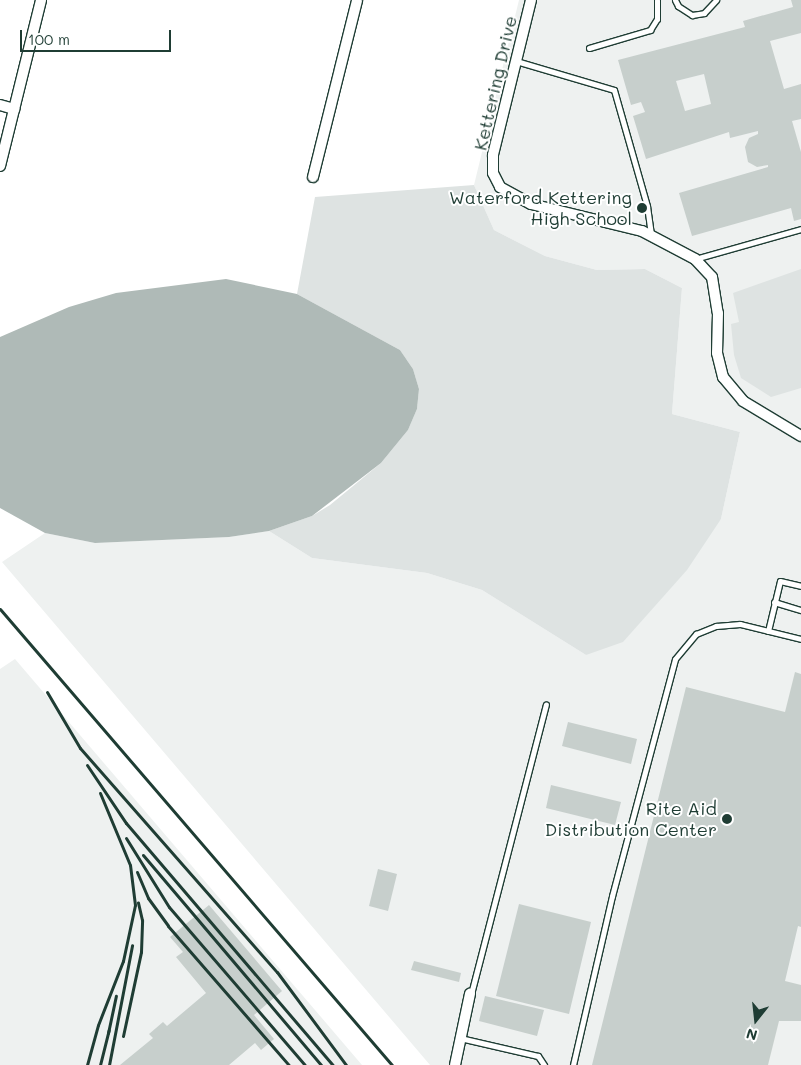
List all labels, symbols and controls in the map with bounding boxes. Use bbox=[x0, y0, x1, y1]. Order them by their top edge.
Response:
street label: Kettering Drive bbox=[469, 14, 521, 152]
scale bar bbox=[22, 20, 174, 52]
text: 100 m bbox=[28, 29, 70, 49]
place label: Waterford Kettering High School bbox=[449, 187, 632, 230]
marker: Waterford Kettering High School bbox=[636, 202, 648, 214]
place label: Rite Aid Distribution Center bbox=[545, 798, 717, 841]
marker: Rite Aid Distribution Center bbox=[721, 813, 733, 825]
north arrow bbox=[731, 995, 781, 1045]
text: N bbox=[744, 1024, 759, 1046]

